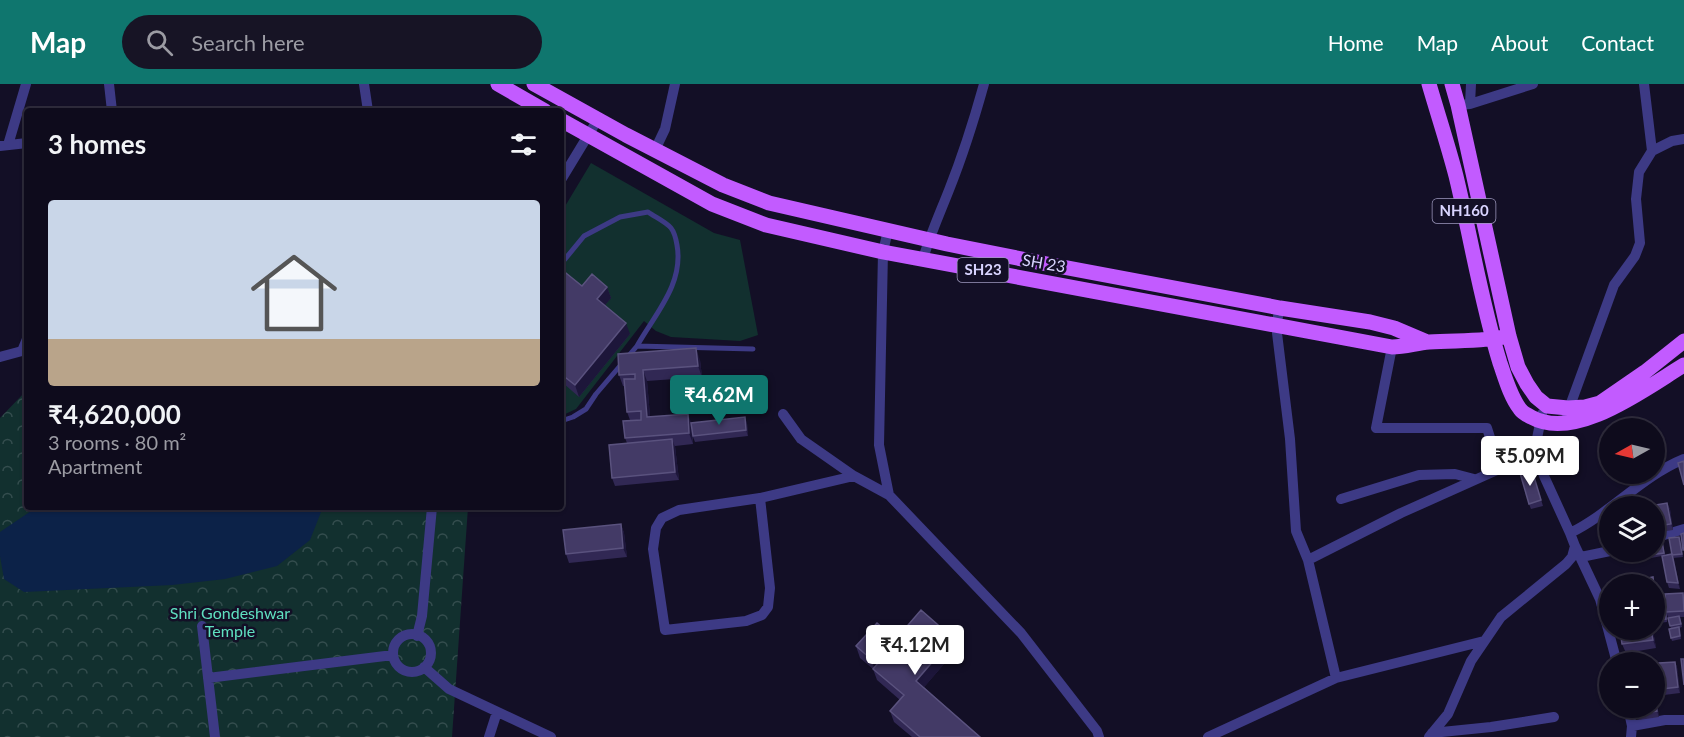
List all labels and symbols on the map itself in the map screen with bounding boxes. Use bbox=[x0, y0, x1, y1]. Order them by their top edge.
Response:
road number: NH160 bbox=[1432, 199, 1496, 223]
street label: SH 23 bbox=[1021, 249, 1067, 276]
road number: SH23 bbox=[958, 258, 1008, 282]
pin: ₹4.62M bbox=[670, 375, 768, 426]
north arrow bbox=[1599, 418, 1665, 484]
pin: ₹5.09M bbox=[1481, 436, 1579, 487]
park label: Shri Gondeshwar Temple bbox=[170, 603, 290, 640]
pin: ₹4.12M bbox=[866, 625, 964, 676]

